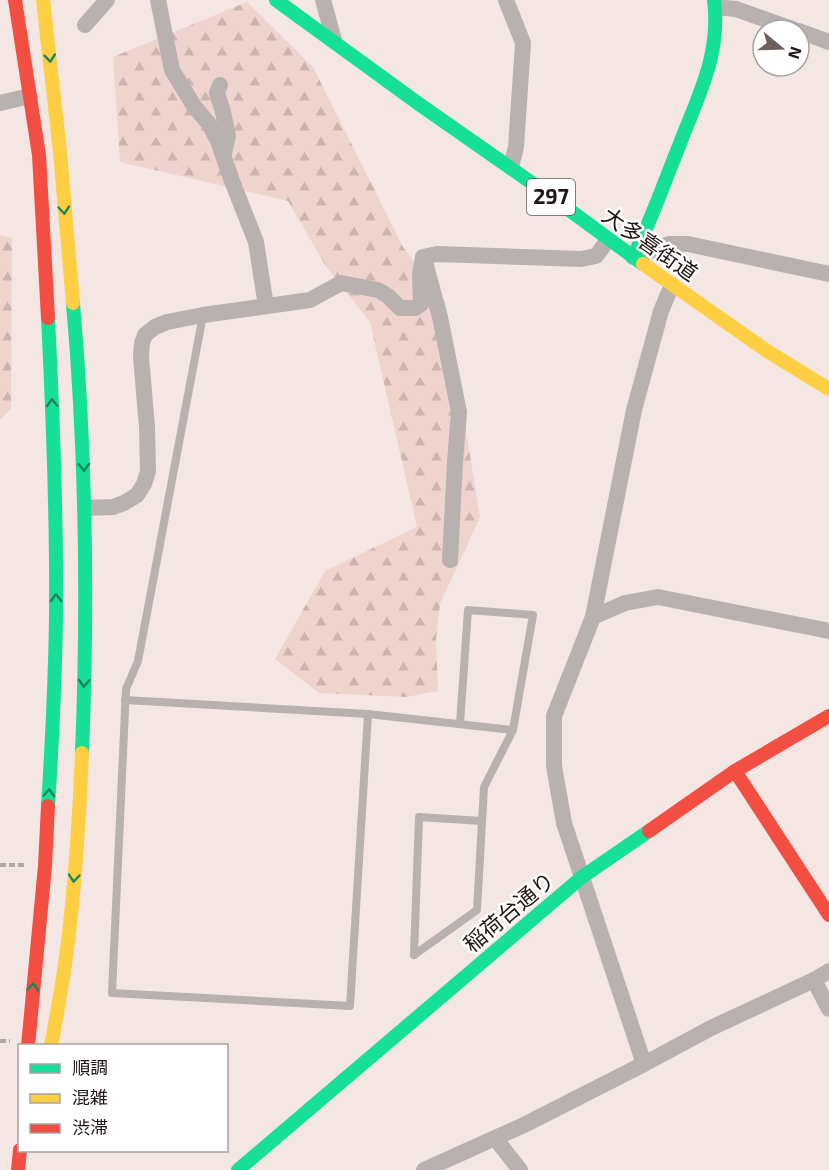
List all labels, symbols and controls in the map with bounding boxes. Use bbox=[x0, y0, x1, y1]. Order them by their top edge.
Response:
north arrow bbox=[751, 18, 811, 78]
text: N bbox=[785, 44, 807, 62]
one-way arrow bbox=[43, 54, 56, 63]
road number: 297 bbox=[527, 179, 575, 215]
street label: 大多喜街道 bbox=[598, 201, 703, 285]
one-way arrow bbox=[58, 205, 71, 214]
one-way arrow bbox=[46, 399, 59, 408]
one-way arrow bbox=[77, 463, 90, 472]
one-way arrow bbox=[50, 594, 62, 603]
one-way arrow bbox=[78, 679, 91, 688]
one-way arrow bbox=[43, 788, 56, 797]
street label: 稲荷台通り bbox=[458, 866, 559, 957]
one-way arrow bbox=[68, 873, 81, 882]
one-way arrow bbox=[26, 983, 39, 992]
legend bbox=[18, 1044, 228, 1152]
text: 順調 bbox=[72, 1056, 108, 1078]
text: 混雑 bbox=[72, 1086, 108, 1108]
text: 渋滞 bbox=[72, 1116, 108, 1138]

